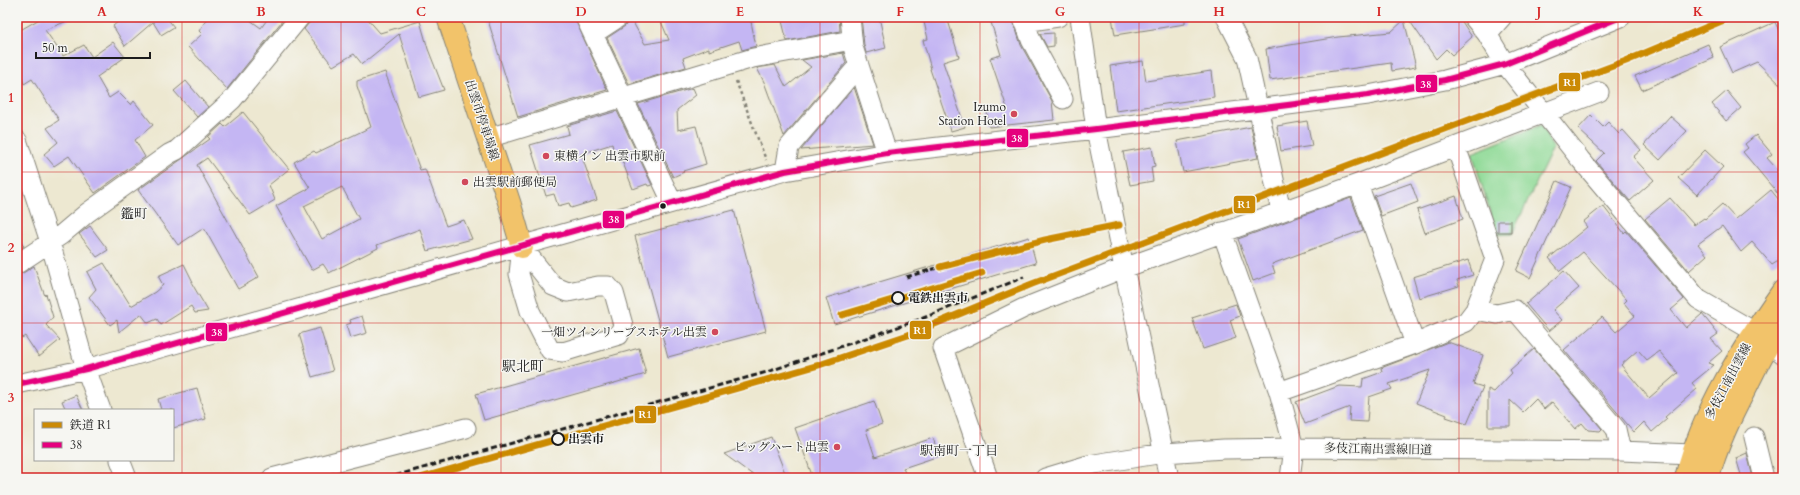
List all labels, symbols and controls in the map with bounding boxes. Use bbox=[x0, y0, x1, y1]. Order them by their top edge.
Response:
text: A bbox=[97, 3, 107, 21]
text: B bbox=[256, 3, 266, 21]
text: C bbox=[416, 3, 426, 21]
text: D bbox=[575, 3, 587, 21]
text: E bbox=[736, 3, 744, 21]
text: F bbox=[896, 3, 904, 21]
text: G bbox=[1055, 3, 1066, 21]
text: H bbox=[1213, 3, 1225, 21]
text: I bbox=[1376, 3, 1382, 21]
text: J bbox=[1535, 3, 1542, 21]
text: K bbox=[1693, 3, 1704, 21]
scale bar bbox=[36, 34, 150, 60]
text: 50 m bbox=[42, 40, 69, 56]
line badge: R1 bbox=[1558, 72, 1581, 92]
line badge: 38 bbox=[1415, 74, 1438, 93]
text: R1 bbox=[1563, 75, 1577, 90]
text: 38 bbox=[1420, 77, 1432, 92]
street label: 出雲市停車場線 bbox=[461, 78, 503, 162]
text: 1 bbox=[8, 89, 14, 107]
place label: Izumo Station Hotel bbox=[939, 99, 1007, 129]
marker: Izumo Station Hotel bbox=[1009, 109, 1019, 119]
line badge: 38 bbox=[1006, 128, 1029, 148]
text: 38 bbox=[1011, 131, 1023, 146]
place label: 東横イン 出雲市駅前 bbox=[554, 148, 665, 164]
marker: 東横イン 出雲市駅前 bbox=[541, 151, 551, 161]
place label: 出雲駅前郵便局 bbox=[473, 174, 557, 190]
marker: 出雲駅前郵便局 bbox=[460, 177, 470, 187]
line badge: R1 bbox=[1233, 195, 1256, 214]
text: R1 bbox=[1237, 197, 1251, 212]
unlabelled marker bbox=[658, 201, 668, 211]
district label: 鑑町 bbox=[121, 205, 147, 223]
line badge: 38 bbox=[602, 210, 625, 229]
text: 38 bbox=[608, 212, 620, 227]
text: 2 bbox=[8, 239, 15, 257]
place label: 電鉄出雲市 bbox=[908, 290, 968, 306]
marker: 電鉄出雲市 bbox=[891, 291, 905, 305]
line badge: R1 bbox=[909, 320, 932, 340]
line badge: 38 bbox=[205, 322, 228, 342]
text: R1 bbox=[913, 323, 927, 338]
place label: 一畑ツインリーブスホテル出雲 bbox=[541, 324, 707, 340]
text: 38 bbox=[211, 325, 223, 340]
marker: 一畑ツインリーブスホテル出雲 bbox=[710, 327, 720, 337]
street label: 多伎江南出雲線 bbox=[1701, 340, 1755, 422]
district label: 駅北町 bbox=[502, 357, 544, 376]
text: 3 bbox=[8, 389, 15, 407]
line badge: R1 bbox=[634, 405, 657, 424]
text: R1 bbox=[638, 407, 652, 422]
legend bbox=[34, 409, 174, 461]
text: 鉄道 R1 bbox=[69, 417, 112, 433]
place label: 出雲市 bbox=[568, 431, 604, 447]
marker: 出雲市 bbox=[551, 432, 565, 446]
text: 38 bbox=[70, 437, 82, 453]
place label: ビッグハート出雲 bbox=[734, 439, 829, 455]
street label: 多伎江南出雲線旧道 bbox=[1324, 440, 1432, 458]
marker: ビッグハート出雲 bbox=[832, 442, 842, 452]
district label: 駅南町一丁目 bbox=[920, 442, 998, 460]

